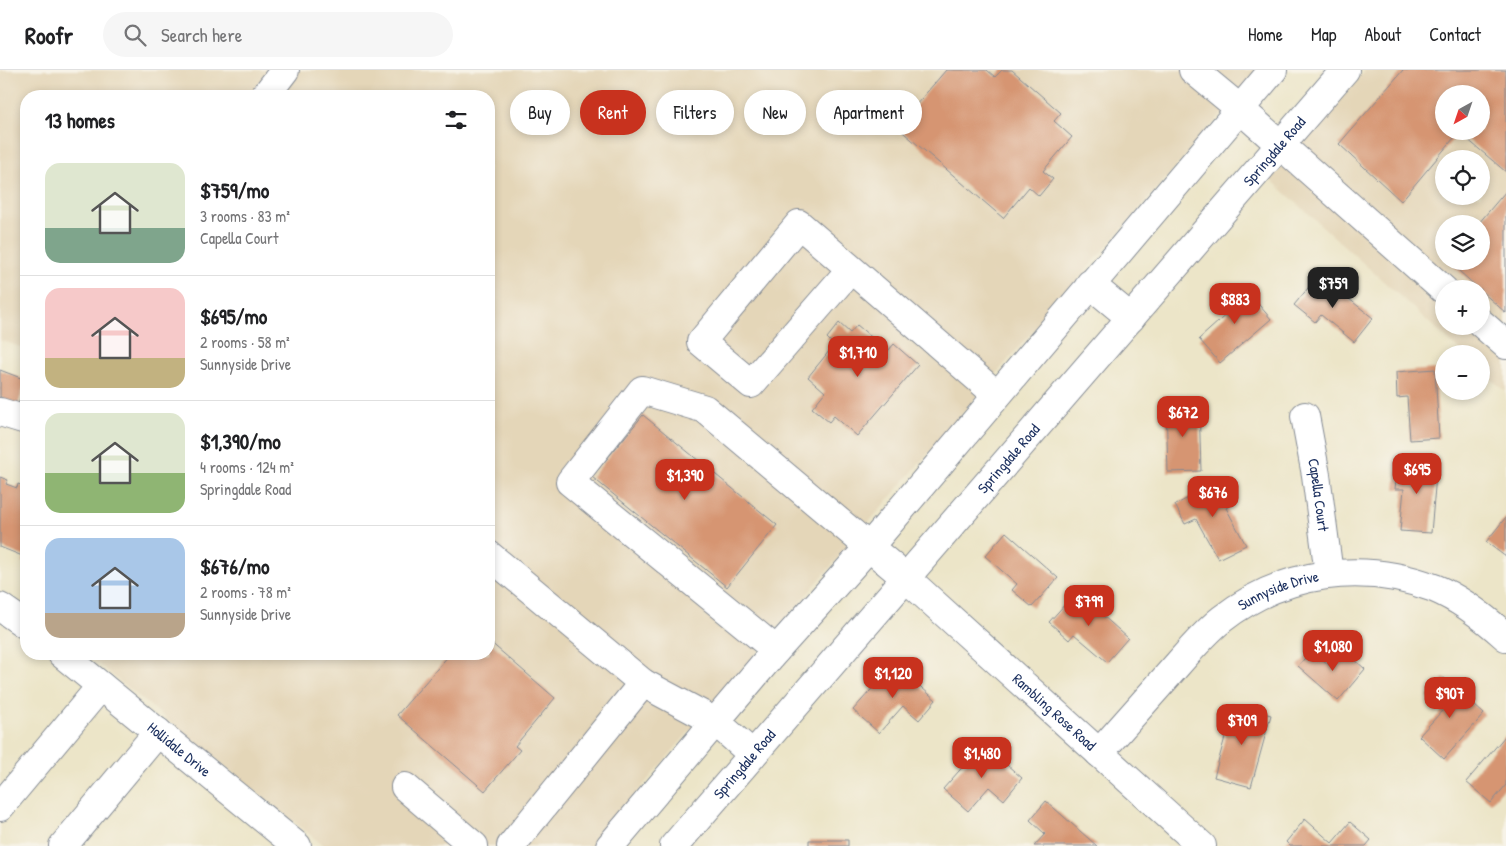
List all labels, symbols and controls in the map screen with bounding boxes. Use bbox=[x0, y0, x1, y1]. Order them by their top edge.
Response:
search box bbox=[103, 12, 453, 57]
text: Roofr bbox=[25, 19, 73, 51]
icon: search bbox=[121, 21, 149, 49]
text: Search here bbox=[161, 22, 242, 48]
text: Home bbox=[1248, 22, 1283, 47]
text: Map bbox=[1311, 22, 1336, 47]
text: About bbox=[1364, 22, 1401, 47]
text: Contact bbox=[1429, 22, 1481, 47]
north arrow bbox=[1435, 85, 1490, 140]
map controls bbox=[1435, 85, 1490, 400]
chip: Buy bbox=[510, 90, 570, 135]
chip: Rent bbox=[580, 90, 646, 135]
chip: Filters bbox=[656, 90, 734, 135]
chip: New bbox=[744, 90, 806, 135]
chip: Apartment bbox=[816, 90, 922, 135]
text: 13 homes bbox=[45, 106, 115, 135]
icon: filters bbox=[442, 106, 470, 134]
street label: Springdale Road bbox=[1238, 112, 1310, 191]
button: locate bbox=[1435, 150, 1490, 205]
text: $759/mo bbox=[200, 176, 269, 205]
icon: home bbox=[85, 183, 145, 243]
text: 3 rooms · 83 m² bbox=[200, 205, 290, 227]
button: layers bbox=[1435, 215, 1490, 270]
text: Capella Court bbox=[200, 227, 278, 249]
pin: $759 bbox=[1303, 266, 1363, 309]
text: $759 bbox=[1319, 272, 1347, 294]
button: + bbox=[1435, 280, 1490, 335]
pin: $883 bbox=[1205, 282, 1265, 325]
text: $883 bbox=[1220, 288, 1250, 310]
text: $695/mo bbox=[200, 302, 267, 331]
icon: home bbox=[85, 308, 145, 368]
text: 2 rooms · 58 m² bbox=[200, 331, 290, 353]
pin: $1,710 bbox=[817, 336, 899, 378]
text: $1,710 bbox=[839, 341, 877, 363]
button: − bbox=[1435, 345, 1490, 400]
text: Sunnyside Drive bbox=[200, 353, 291, 375]
pin: $672 bbox=[1153, 396, 1213, 438]
text: $672 bbox=[1168, 401, 1198, 423]
street label: Springdale Road bbox=[973, 419, 1045, 498]
text: $1,390/mo bbox=[200, 427, 281, 456]
icon: home bbox=[85, 433, 145, 493]
pin: $695 bbox=[1387, 452, 1447, 495]
text: 4 rooms · 124 m² bbox=[200, 456, 294, 478]
street label: Capella Court bbox=[1303, 456, 1334, 533]
pin: $1,390 bbox=[644, 458, 726, 501]
text: $695 bbox=[1403, 458, 1431, 480]
text: $1,390 bbox=[666, 464, 704, 486]
pin: $676 bbox=[1183, 476, 1243, 518]
text: Springdale Road bbox=[200, 478, 291, 500]
text: $676 bbox=[1199, 481, 1227, 503]
text: $676/mo bbox=[200, 552, 269, 581]
icon: home bbox=[85, 558, 145, 618]
street label: Sunnyside Drive bbox=[1233, 565, 1320, 615]
text: 2 rooms · 78 m² bbox=[200, 581, 291, 603]
pin: $799 bbox=[1059, 584, 1119, 627]
text: $799 bbox=[1075, 590, 1103, 612]
text: Sunnyside Drive bbox=[200, 603, 291, 625]
pin: $1,080 bbox=[1292, 630, 1374, 672]
text: $1,080 bbox=[1314, 635, 1352, 657]
pin: $1,120 bbox=[852, 656, 934, 699]
text: $1,120 bbox=[874, 662, 912, 684]
street label: Rambling Rose Road bbox=[1008, 668, 1101, 755]
pin: $907 bbox=[1420, 676, 1480, 719]
text: $907 bbox=[1435, 682, 1465, 704]
pin: $709 bbox=[1212, 704, 1272, 746]
text: $709 bbox=[1227, 709, 1257, 731]
street label: Hollidale Drive bbox=[143, 717, 215, 781]
street label: Springdale Road bbox=[708, 725, 780, 803]
pin: $1,480 bbox=[941, 736, 1023, 779]
text: $1,480 bbox=[963, 742, 1001, 764]

